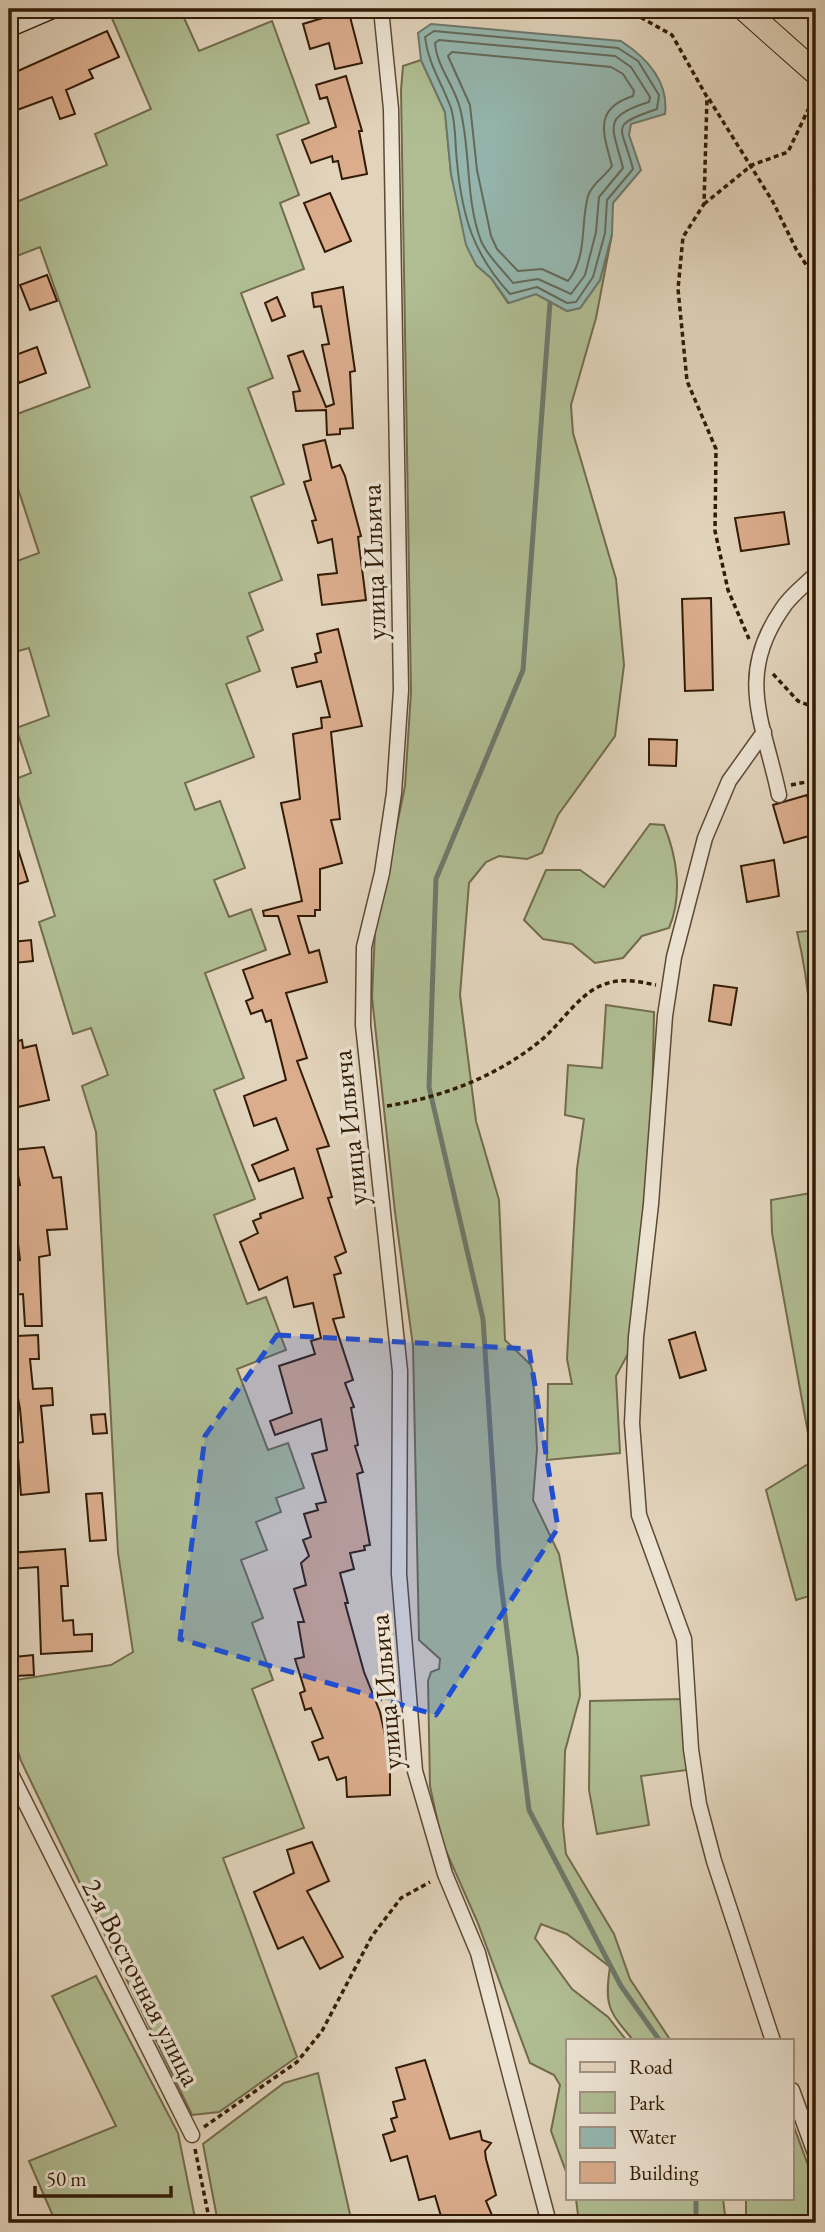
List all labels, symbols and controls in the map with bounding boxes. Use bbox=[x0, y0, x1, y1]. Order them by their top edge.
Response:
street label: улица Ильича bbox=[352, 482, 394, 641]
street label: улица Ильича bbox=[323, 1048, 375, 1208]
street label: улица Ильича bbox=[360, 1612, 410, 1771]
street label: 2-я Восточная улица bbox=[74, 1872, 210, 2093]
legend bbox=[566, 2039, 794, 2200]
text: Road bbox=[629, 2053, 673, 2080]
text: Park bbox=[629, 2089, 666, 2116]
text: Water bbox=[629, 2123, 676, 2150]
scale bar bbox=[35, 2155, 172, 2199]
text: Building bbox=[629, 2159, 699, 2186]
text: 50 m bbox=[46, 2165, 87, 2192]

